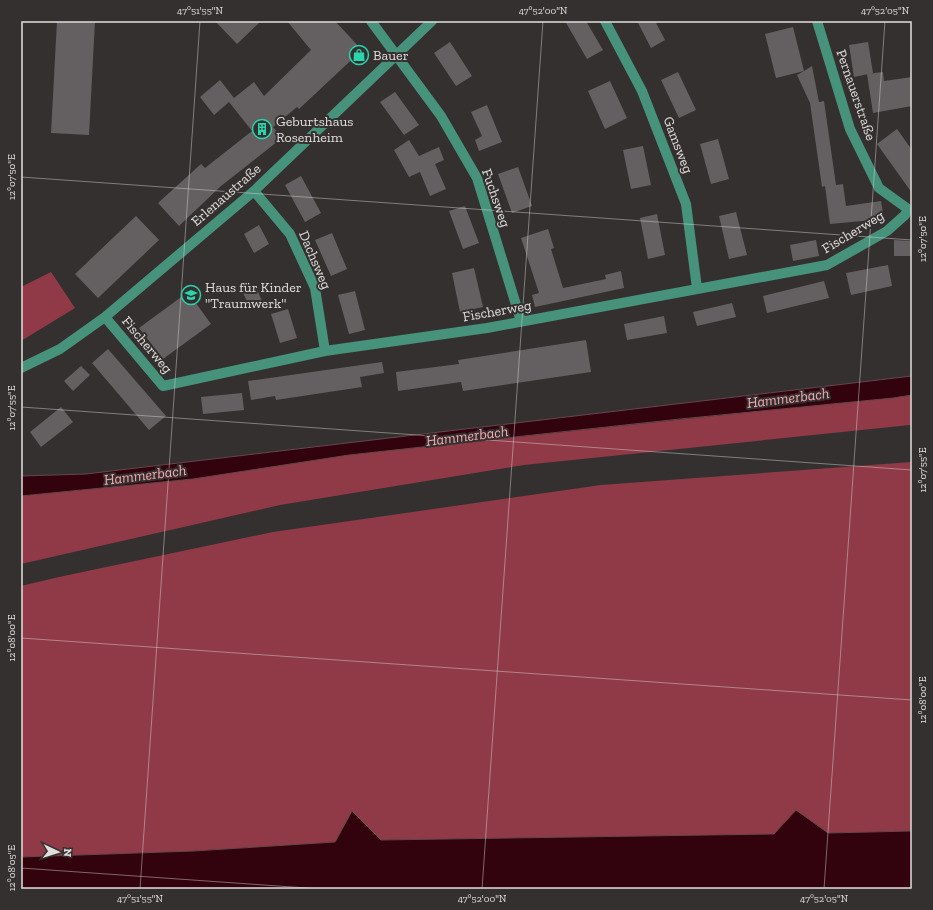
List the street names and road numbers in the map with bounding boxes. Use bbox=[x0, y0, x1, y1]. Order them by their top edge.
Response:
street label: Pernauerstraße bbox=[833, 47, 880, 143]
street label: Gamsweg bbox=[659, 114, 697, 176]
street label: Erlenaustraße bbox=[188, 160, 265, 230]
street label: Fuchsweg bbox=[478, 166, 514, 230]
street label: Fischerweg bbox=[819, 207, 887, 257]
street label: Dachsweg bbox=[295, 228, 335, 292]
street label: Fischerweg bbox=[461, 297, 533, 325]
street label: Fischerweg bbox=[118, 313, 176, 377]

